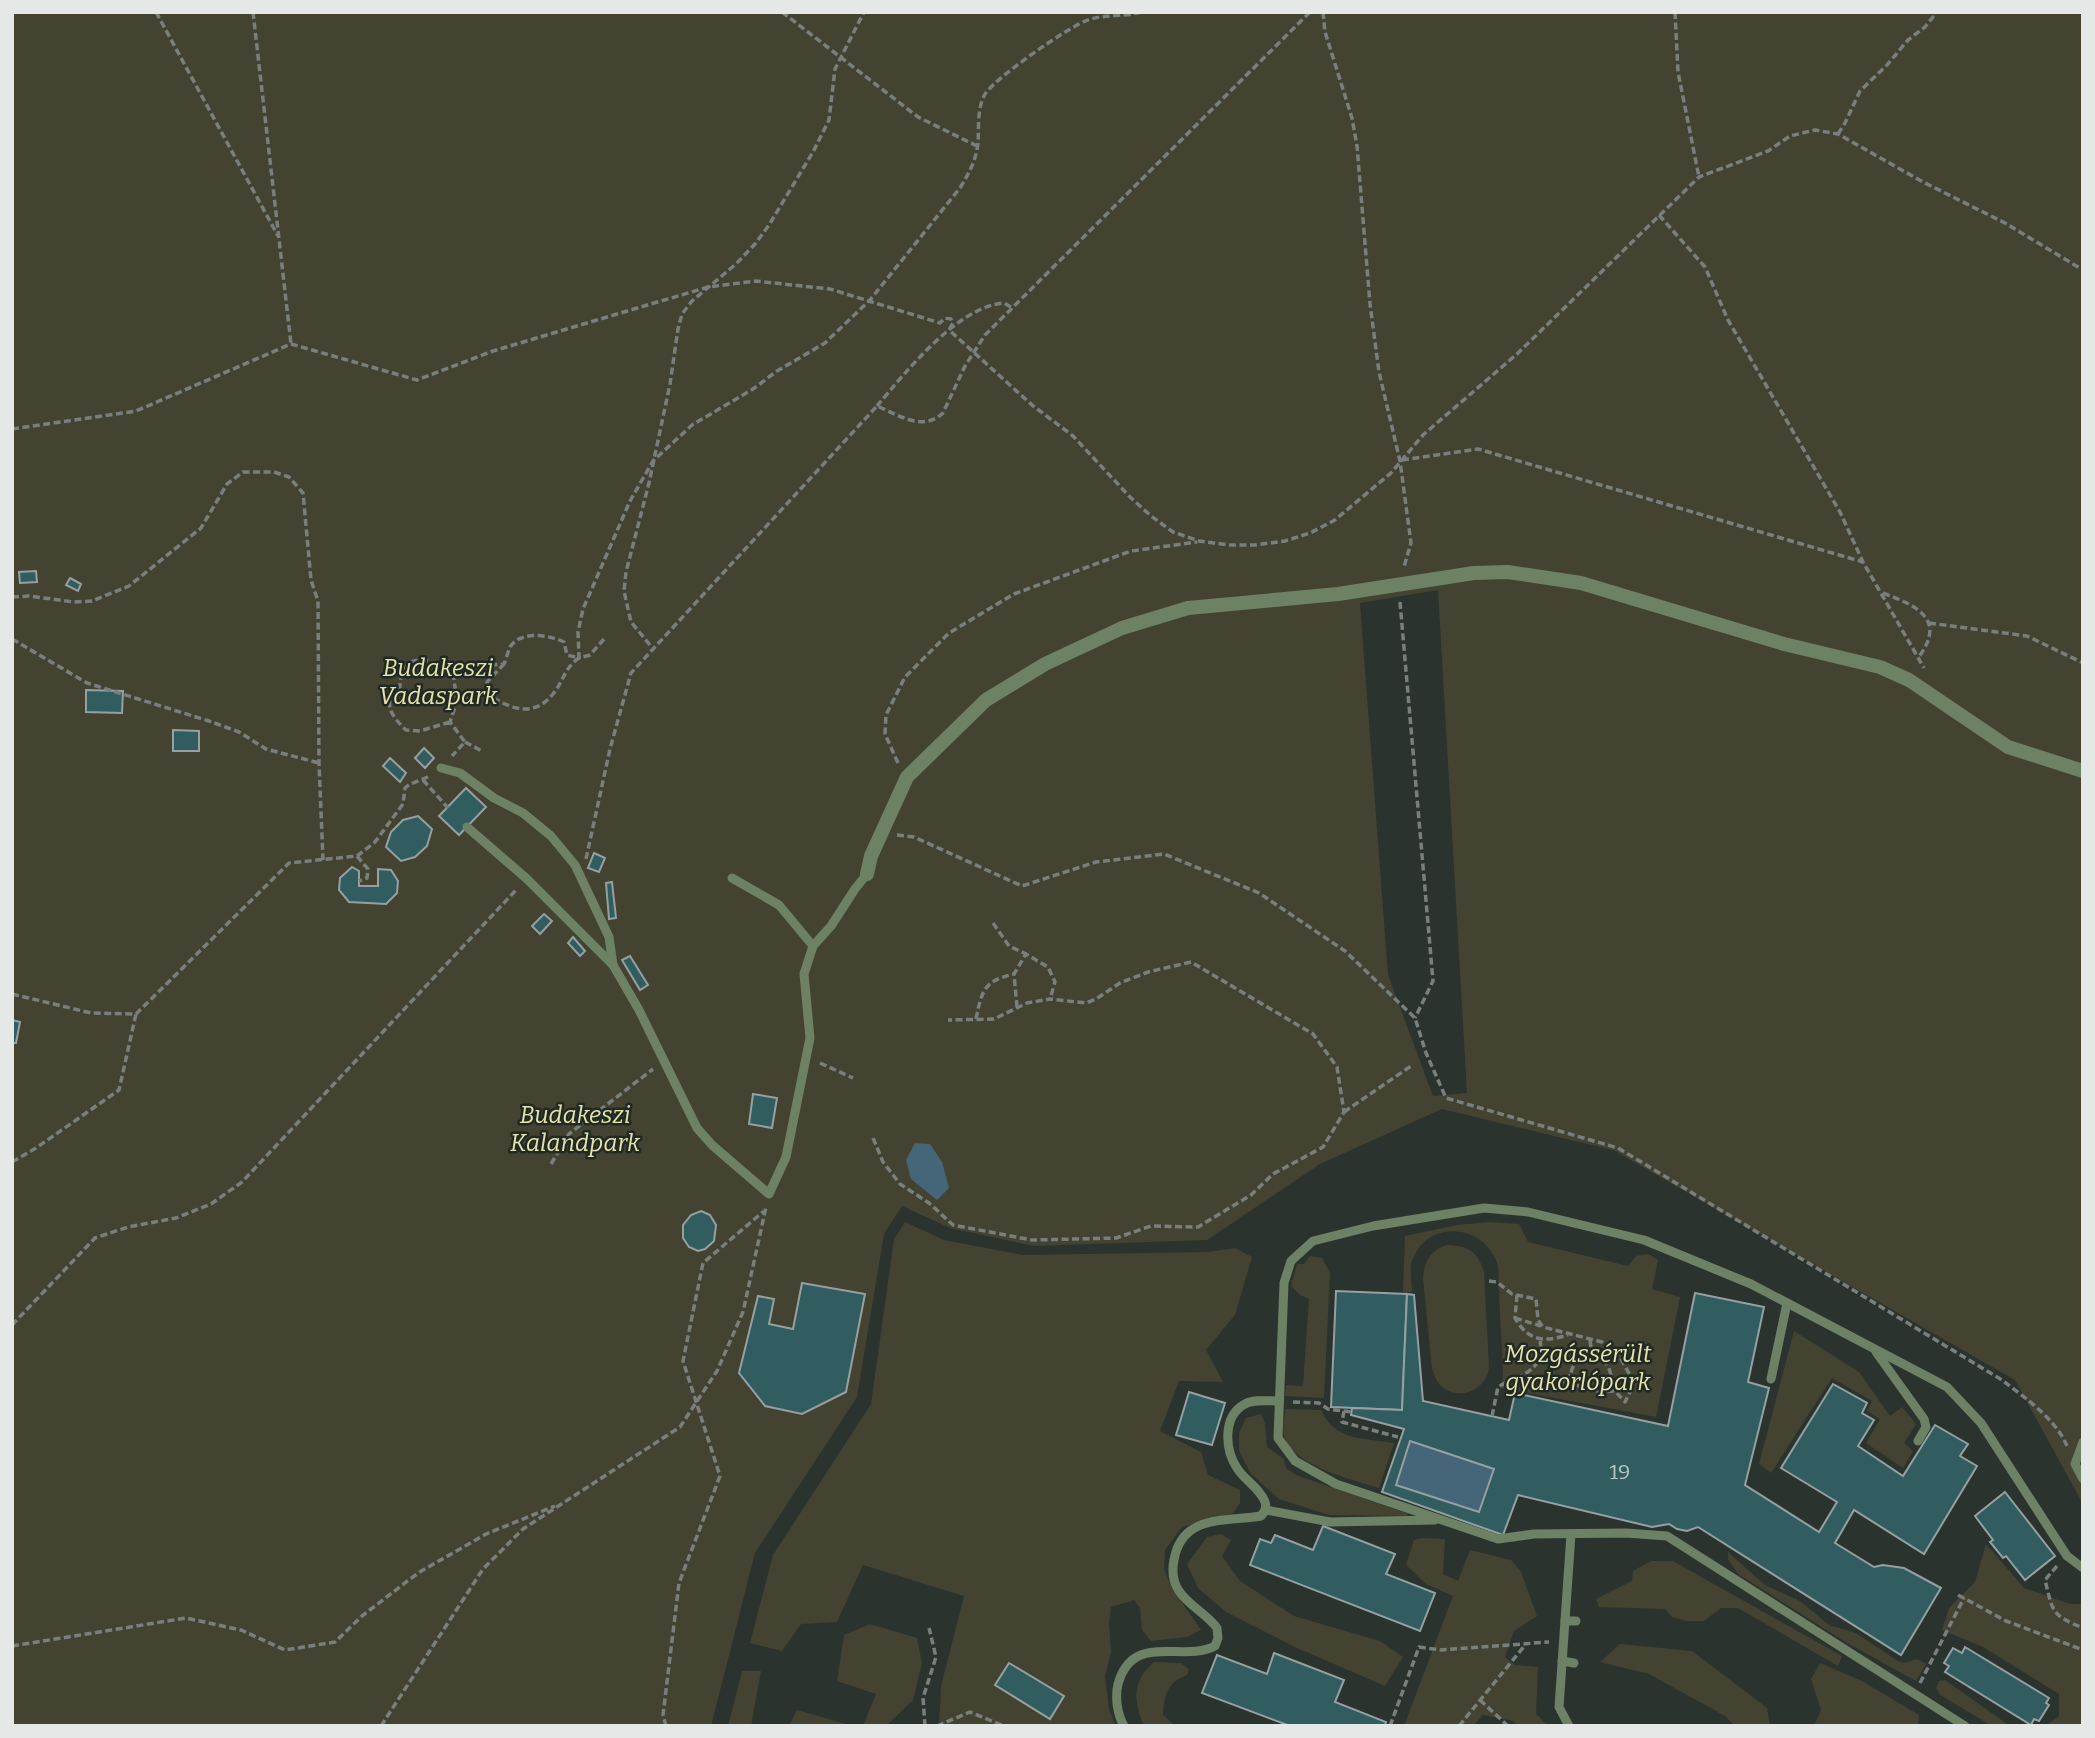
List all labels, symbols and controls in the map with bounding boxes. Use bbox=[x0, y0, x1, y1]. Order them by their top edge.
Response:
park label: Budakeszi Vadaspark bbox=[378, 654, 499, 710]
park label: Budakeszi Kalandpark bbox=[510, 1101, 641, 1157]
park label: Mozgássérült gyakorlópark bbox=[1505, 1340, 1652, 1396]
house number: 19 bbox=[1610, 1459, 1630, 1485]

